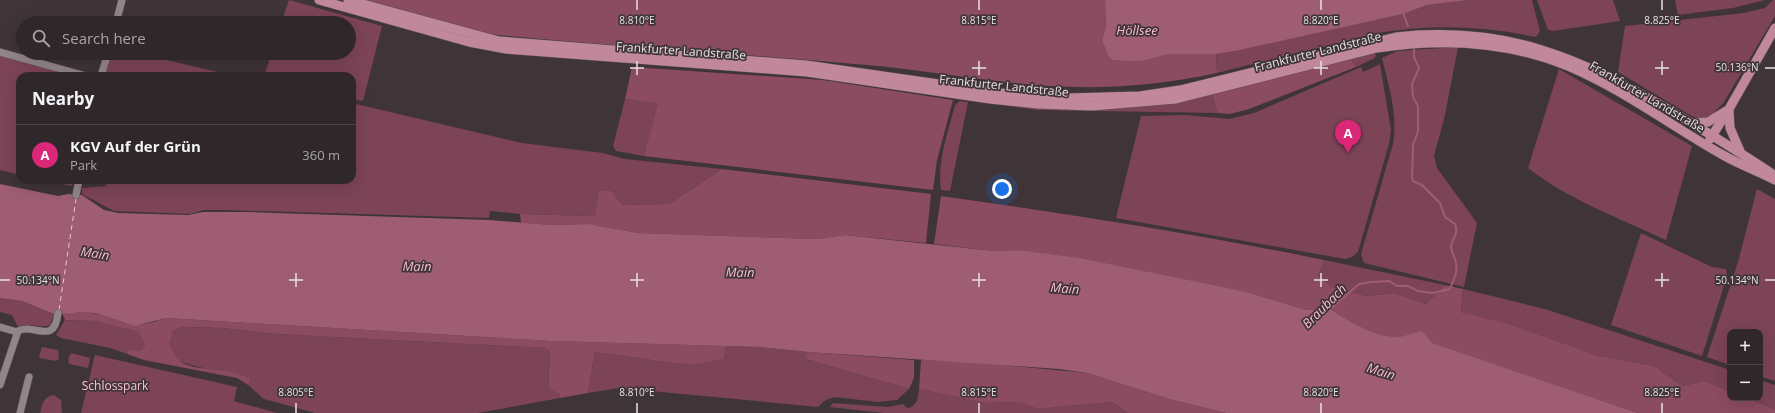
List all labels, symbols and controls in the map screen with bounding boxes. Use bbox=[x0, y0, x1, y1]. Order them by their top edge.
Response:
text: 8.810°E bbox=[619, 13, 655, 27]
text: 8.815°E bbox=[961, 13, 997, 27]
text: 8.820°E bbox=[1303, 13, 1339, 27]
text: 8.825°E bbox=[1644, 13, 1680, 27]
search box bbox=[16, 16, 356, 60]
water label: Höllsee bbox=[1116, 21, 1158, 39]
icon: search bbox=[30, 27, 52, 49]
street label: Frankfurter Landstraße bbox=[1253, 27, 1383, 76]
text: Search here bbox=[62, 28, 146, 48]
street label: Frankfurter Landstraße bbox=[616, 37, 747, 64]
street label: Frankfurter Landstraße bbox=[1587, 57, 1708, 137]
text: 50.136°N bbox=[1715, 60, 1759, 74]
street label: Frankfurter Landstraße bbox=[938, 70, 1070, 101]
text: Nearby bbox=[32, 87, 94, 110]
pin: A bbox=[1335, 120, 1361, 153]
text: KGV Auf der Grün bbox=[70, 136, 201, 156]
text: A bbox=[41, 146, 49, 164]
text: 360 m bbox=[302, 146, 340, 164]
text: Park bbox=[70, 156, 97, 174]
your location bbox=[992, 179, 1012, 199]
water label: Main bbox=[79, 242, 111, 264]
water label: Main bbox=[402, 257, 432, 275]
water label: Main bbox=[725, 263, 755, 281]
text: 50.134°N bbox=[16, 273, 60, 287]
text: 50.134°N bbox=[1715, 273, 1759, 287]
water label: Main bbox=[1050, 278, 1080, 298]
water label: Braubach bbox=[1298, 280, 1350, 332]
map controls bbox=[1727, 329, 1763, 401]
button: + bbox=[1727, 329, 1763, 365]
water label: Main bbox=[1364, 358, 1398, 384]
button: − bbox=[1727, 365, 1763, 401]
park label: Schlosspark bbox=[82, 377, 149, 394]
text: 8.805°E bbox=[278, 385, 314, 399]
text: 8.810°E bbox=[619, 385, 655, 399]
text: 8.815°E bbox=[961, 385, 997, 399]
text: 8.820°E bbox=[1303, 385, 1339, 399]
text: 8.825°E bbox=[1644, 385, 1680, 399]

